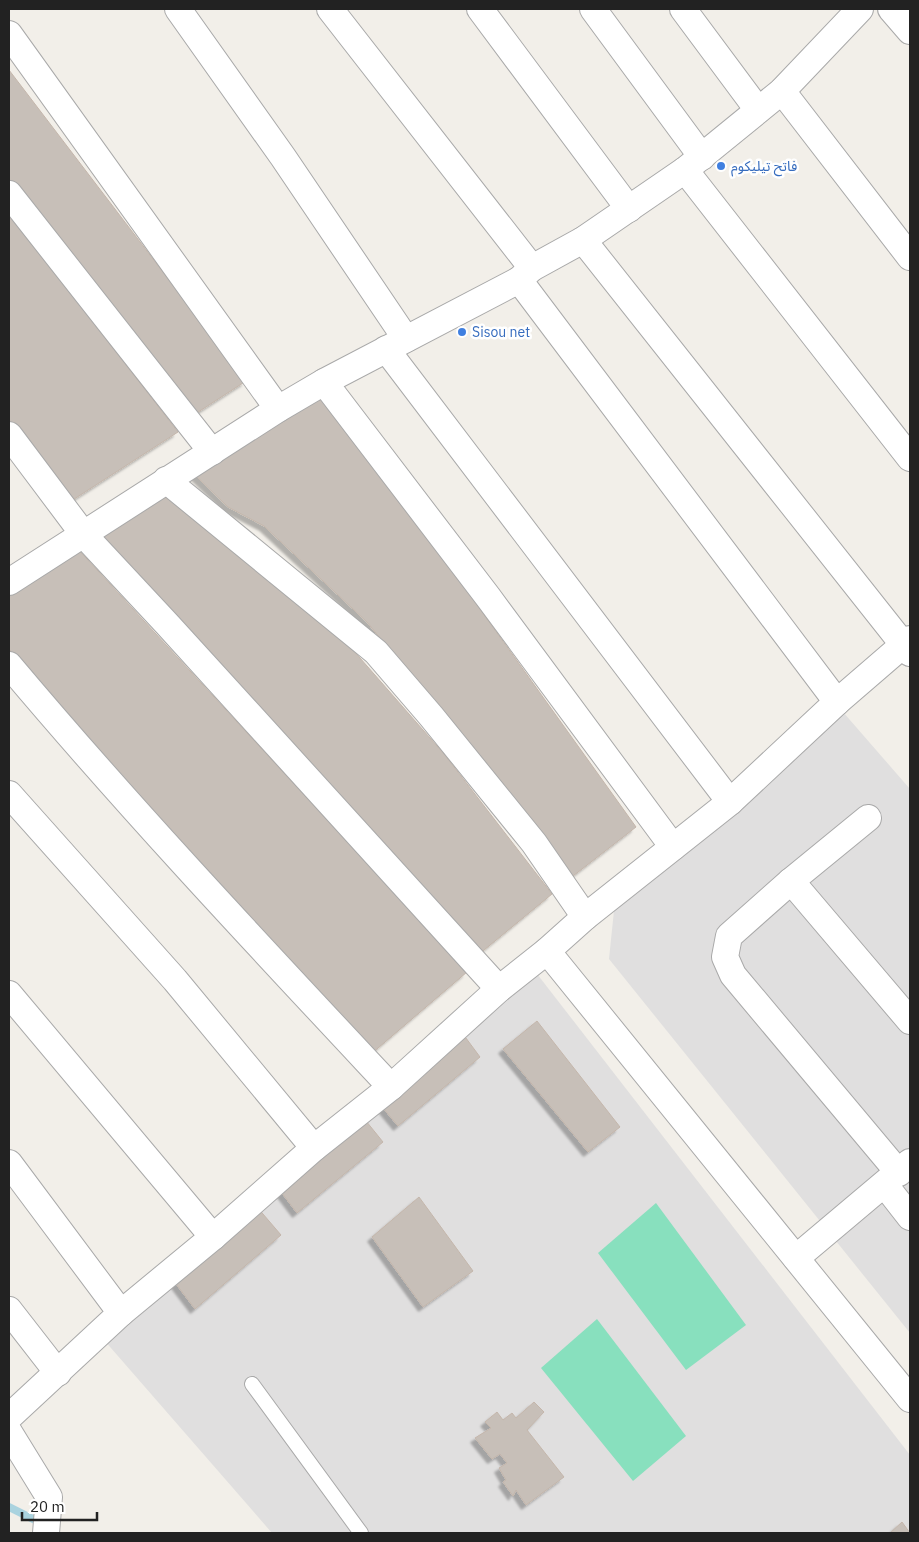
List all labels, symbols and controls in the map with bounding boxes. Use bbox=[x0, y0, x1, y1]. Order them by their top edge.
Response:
place label: فاتح تيليكوم bbox=[731, 157, 797, 177]
marker: فاتح تيليكوم bbox=[715, 160, 727, 172]
place label: Sisou net bbox=[472, 323, 530, 341]
marker: Sisou net bbox=[456, 326, 468, 338]
scale bar bbox=[22, 1490, 98, 1522]
text: 20 m bbox=[30, 1497, 65, 1516]

